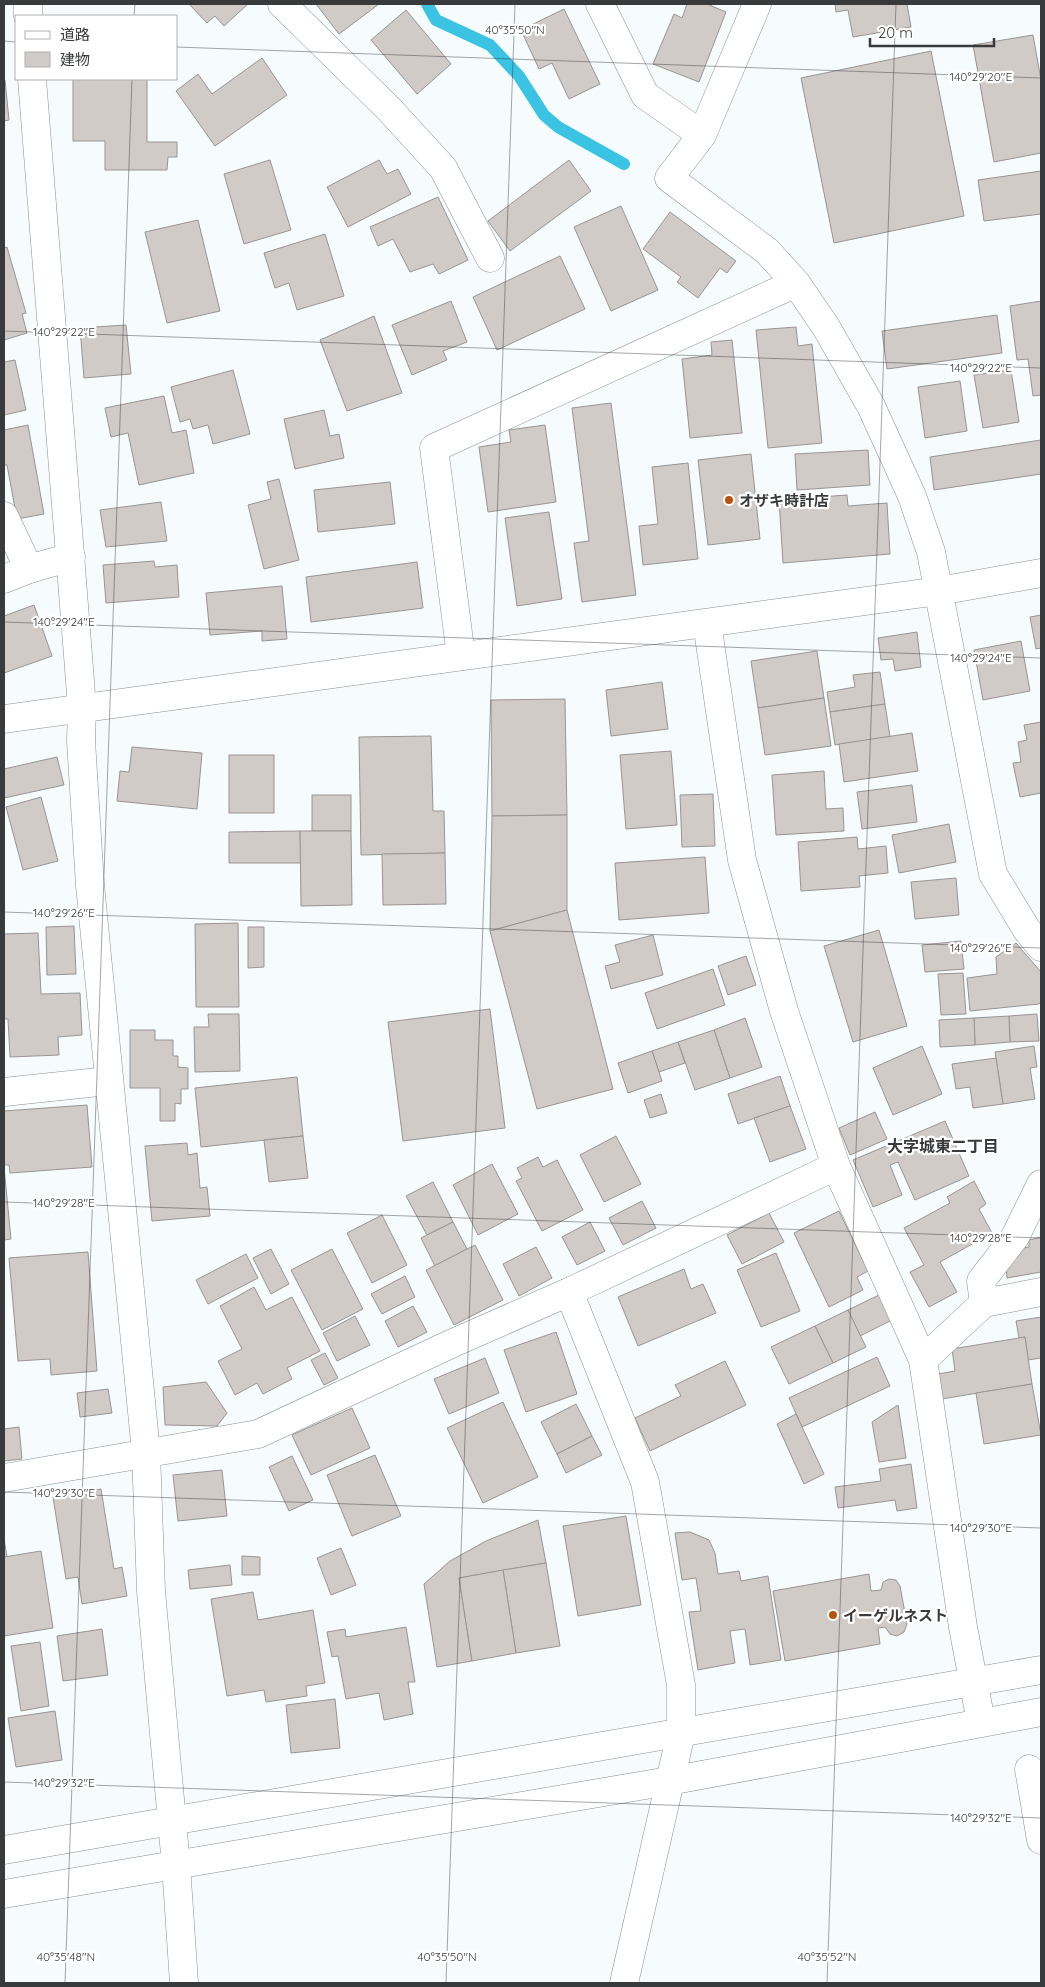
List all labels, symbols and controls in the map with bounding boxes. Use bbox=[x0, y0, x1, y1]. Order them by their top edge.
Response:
legend bbox=[15, 15, 178, 80]
scale bar bbox=[870, 15, 994, 47]
text: 40°35'50"N bbox=[485, 22, 545, 37]
text: 20 m bbox=[878, 23, 913, 42]
text: 道路 bbox=[60, 25, 90, 44]
text: 建物 bbox=[60, 50, 90, 69]
text: 140°29'20"E bbox=[950, 69, 1012, 84]
text: 140°29'22"E bbox=[33, 324, 95, 339]
text: 140°29'22"E bbox=[950, 360, 1012, 375]
place label: オザキ時計店 bbox=[739, 491, 829, 510]
marker: オザキ時計店 bbox=[723, 494, 735, 506]
text: 140°29'24"E bbox=[33, 614, 95, 629]
text: 140°29'24"E bbox=[950, 650, 1012, 665]
text: 140°29'26"E bbox=[33, 905, 95, 920]
text: 140°29'26"E bbox=[950, 940, 1012, 955]
district label: 大字城東二丁目 bbox=[887, 1136, 999, 1156]
text: 140°29'28"E bbox=[33, 1195, 95, 1210]
text: 140°29'28"E bbox=[950, 1230, 1012, 1245]
text: 140°29'30"E bbox=[33, 1485, 95, 1500]
text: 140°29'30"E bbox=[950, 1520, 1012, 1535]
place label: イーゲルネスト bbox=[843, 1606, 948, 1625]
marker: イーゲルネスト bbox=[827, 1609, 839, 1621]
text: 140°29'32"E bbox=[33, 1775, 95, 1790]
text: 140°29'32"E bbox=[950, 1810, 1012, 1825]
text: 40°35'48"N bbox=[37, 1949, 95, 1964]
text: 40°35'50"N bbox=[417, 1949, 477, 1964]
text: 40°35'52"N bbox=[797, 1949, 857, 1964]

